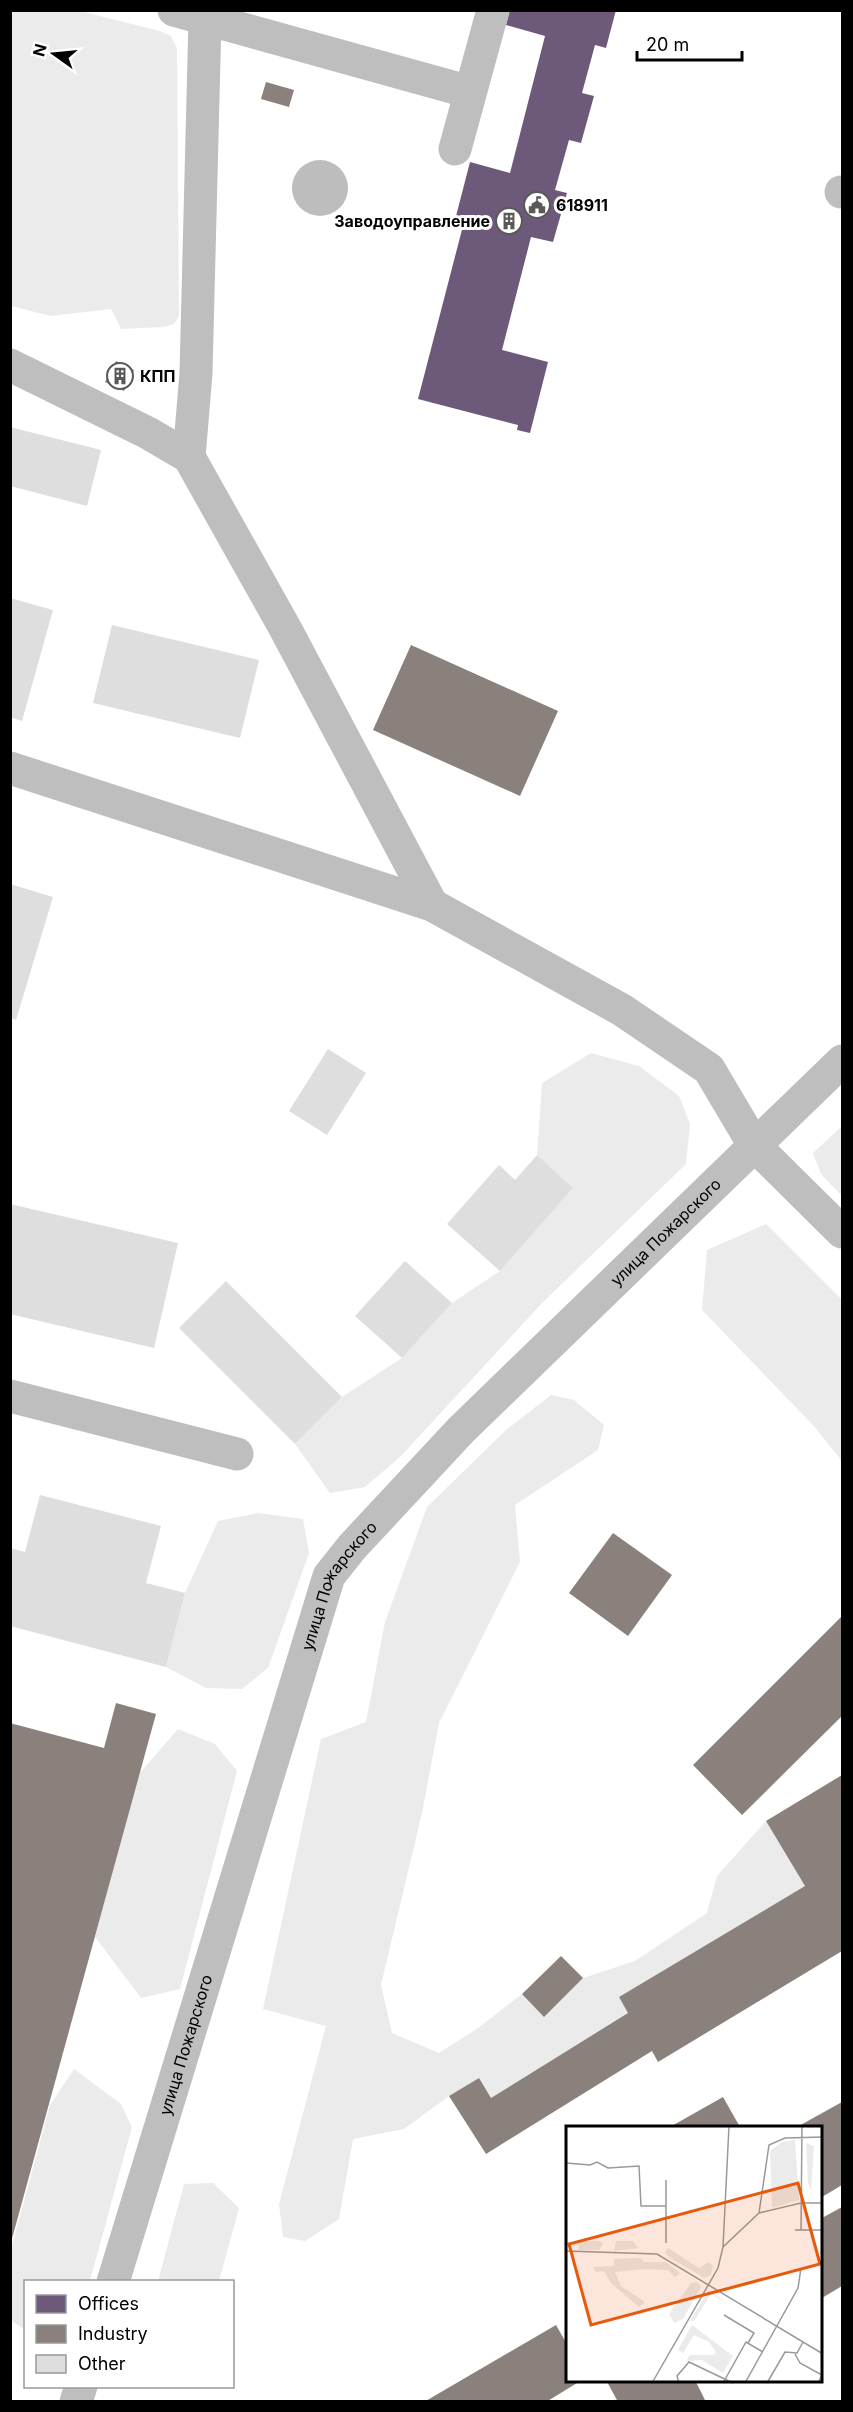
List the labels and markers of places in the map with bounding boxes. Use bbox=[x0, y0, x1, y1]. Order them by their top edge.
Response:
public building icon: 618911 bbox=[522, 190, 552, 220]
place label: 618911 bbox=[556, 195, 608, 215]
building icon: Заводоуправление bbox=[494, 206, 524, 236]
place label: Заводоуправление bbox=[334, 211, 490, 231]
building icon: КПП bbox=[105, 361, 135, 391]
place label: КПП bbox=[140, 366, 175, 386]

